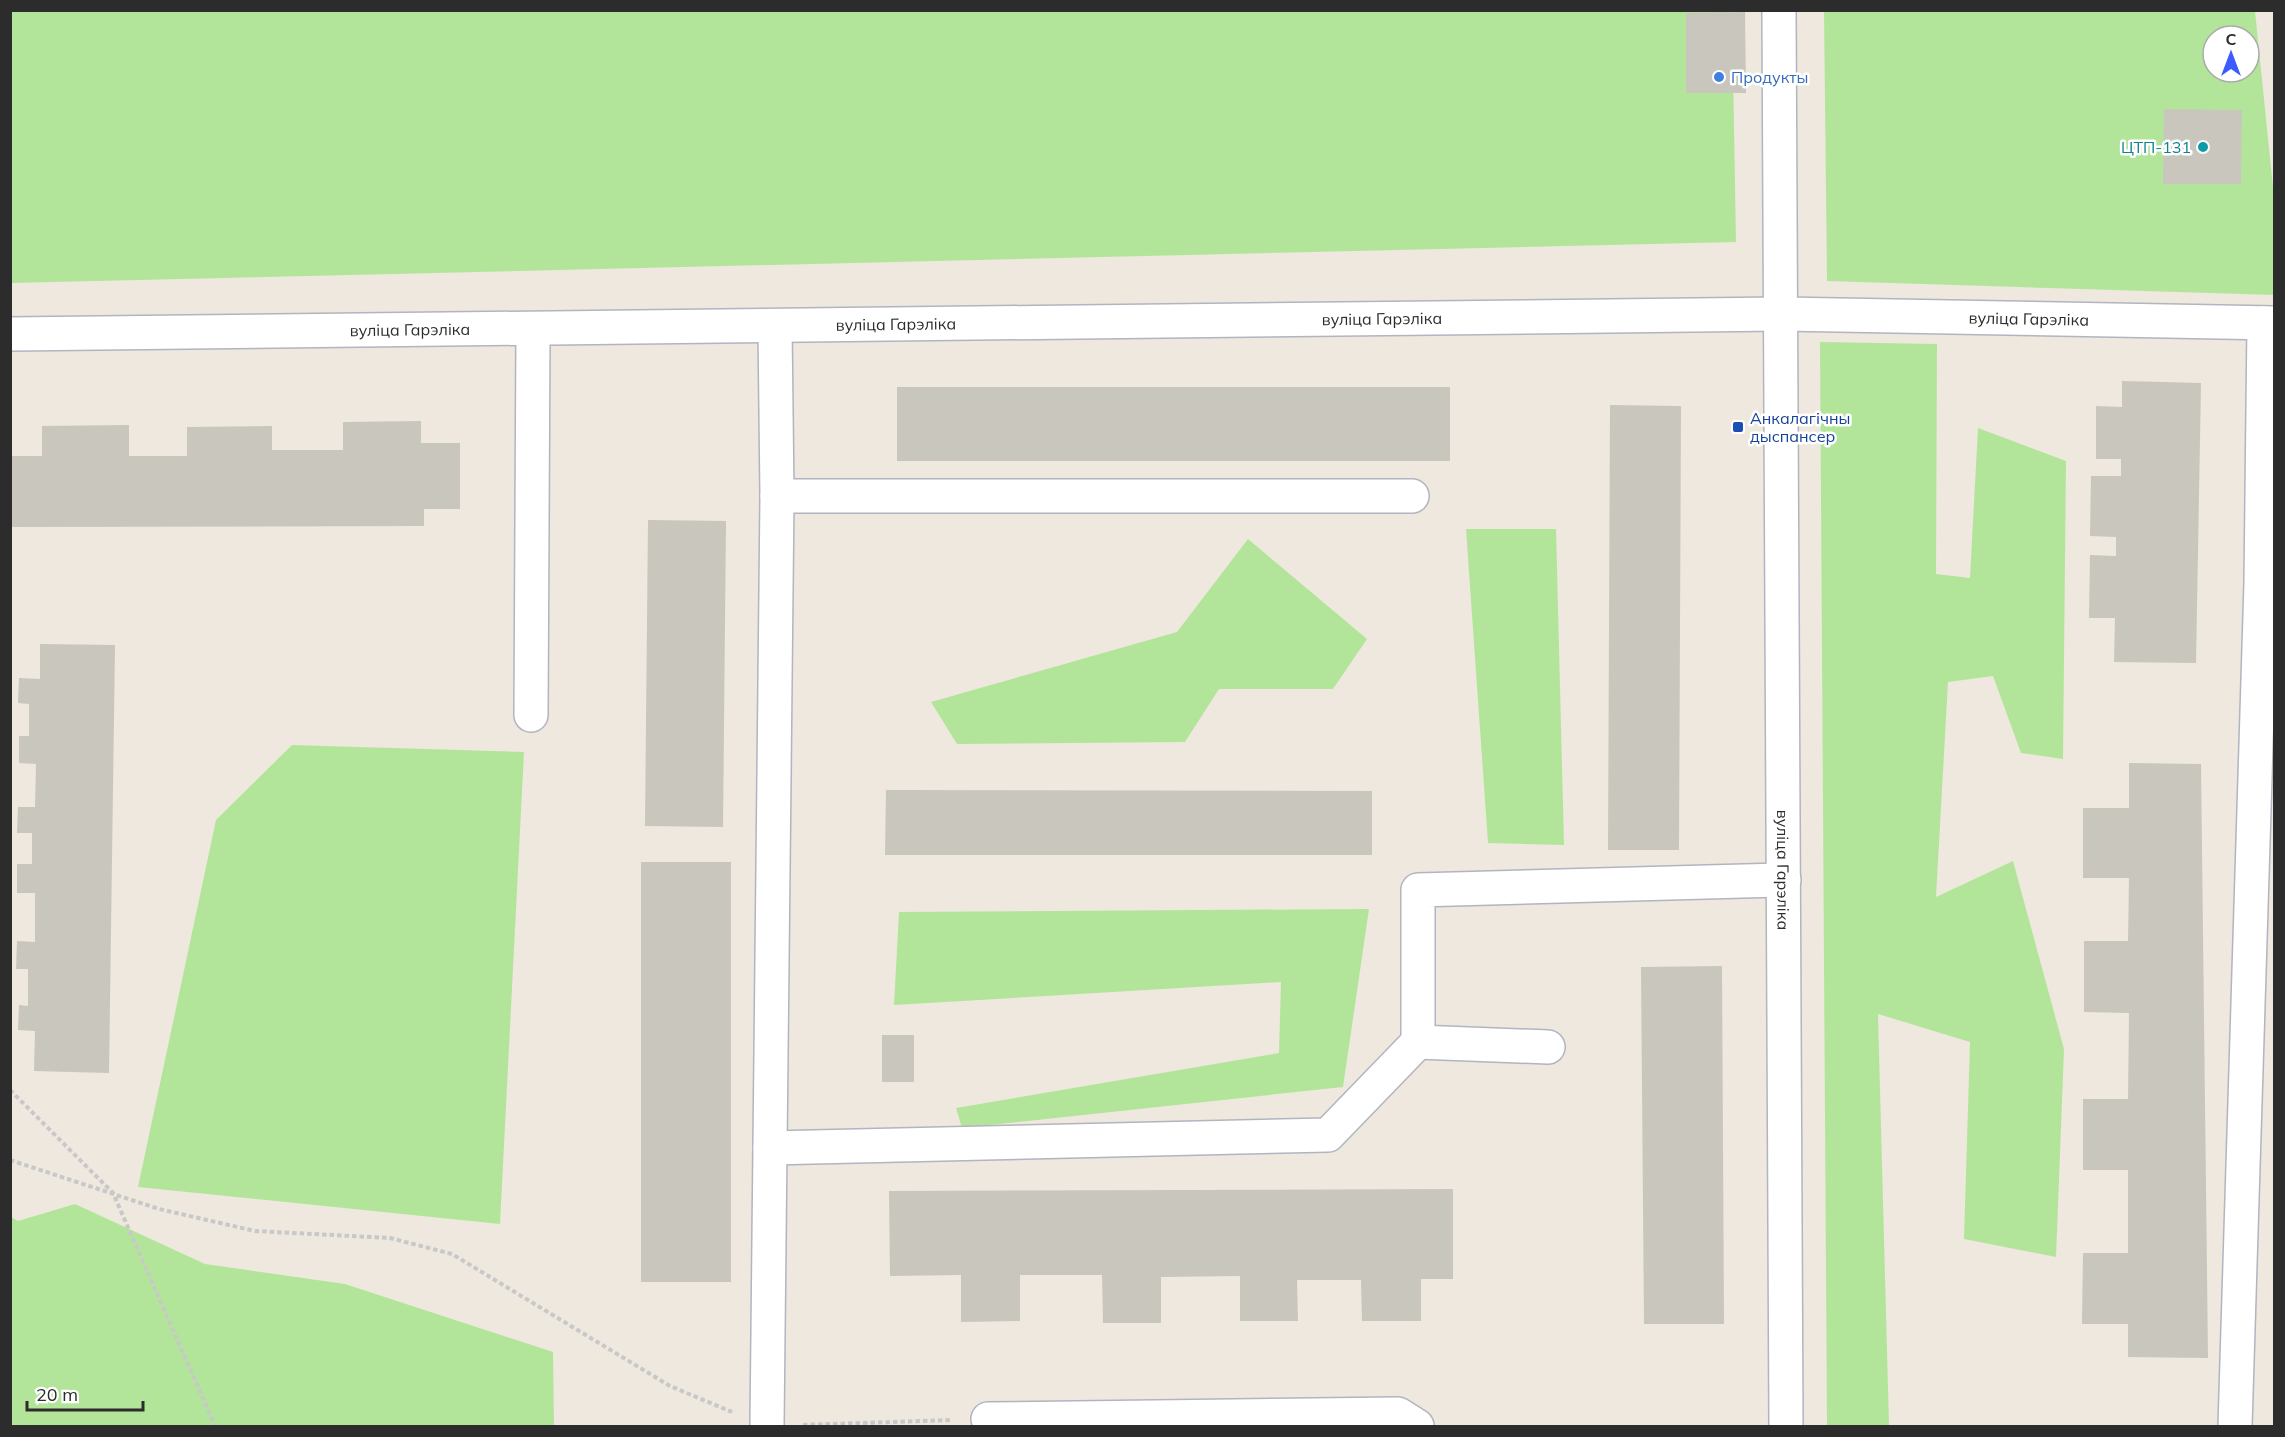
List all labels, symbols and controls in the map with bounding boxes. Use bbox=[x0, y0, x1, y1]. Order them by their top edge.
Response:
north arrow bbox=[2201, 24, 2261, 84]
text: С bbox=[2226, 29, 2237, 49]
place label: Продукты bbox=[1731, 67, 1808, 87]
marker: Продукты bbox=[1712, 70, 1726, 84]
place label: ЦТП-131 bbox=[2121, 137, 2191, 157]
marker: ЦТП-131 bbox=[2196, 140, 2210, 154]
street label: вуліца Гарэліка bbox=[1968, 307, 2089, 330]
street label: вуліца Гарэліка bbox=[1322, 308, 1442, 329]
street label: вуліца Гарэліка bbox=[836, 313, 956, 335]
street label: вуліца Гарэліка bbox=[350, 319, 470, 340]
place label: Анкалагічны дыспансер bbox=[1750, 408, 1850, 446]
marker: Анкалагічны дыспансер bbox=[1731, 420, 1745, 434]
street label: вуліца Гарэліка bbox=[1773, 810, 1794, 930]
scale bar bbox=[27, 1374, 142, 1412]
text: 20 m bbox=[36, 1383, 78, 1406]

